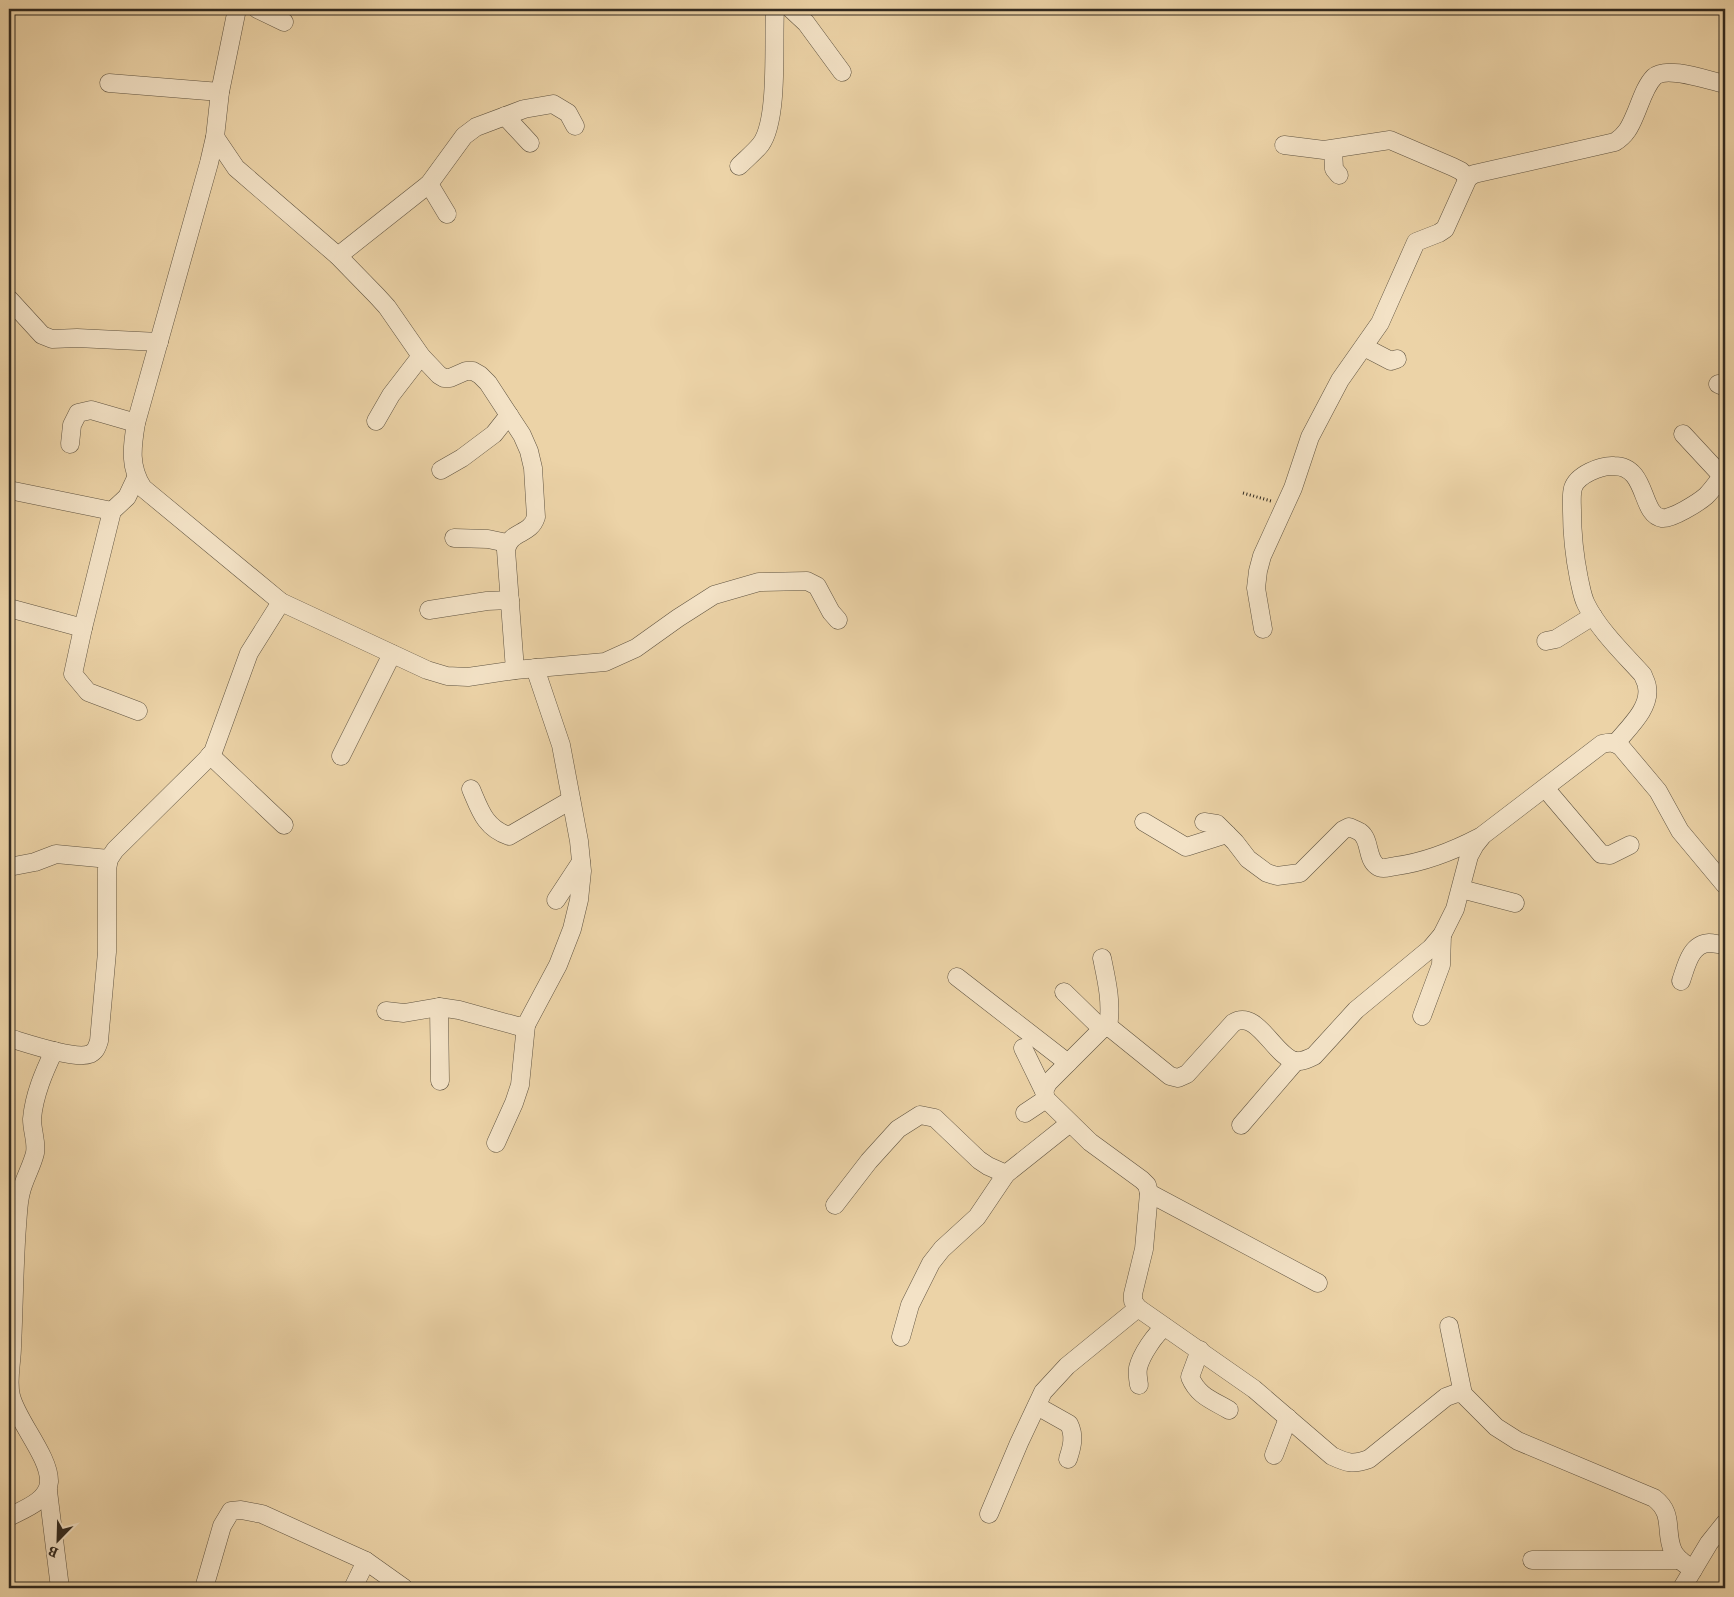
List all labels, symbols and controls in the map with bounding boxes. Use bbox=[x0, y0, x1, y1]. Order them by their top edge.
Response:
north arrow bbox=[32, 1514, 82, 1564]
text: B bbox=[45, 1540, 62, 1561]

